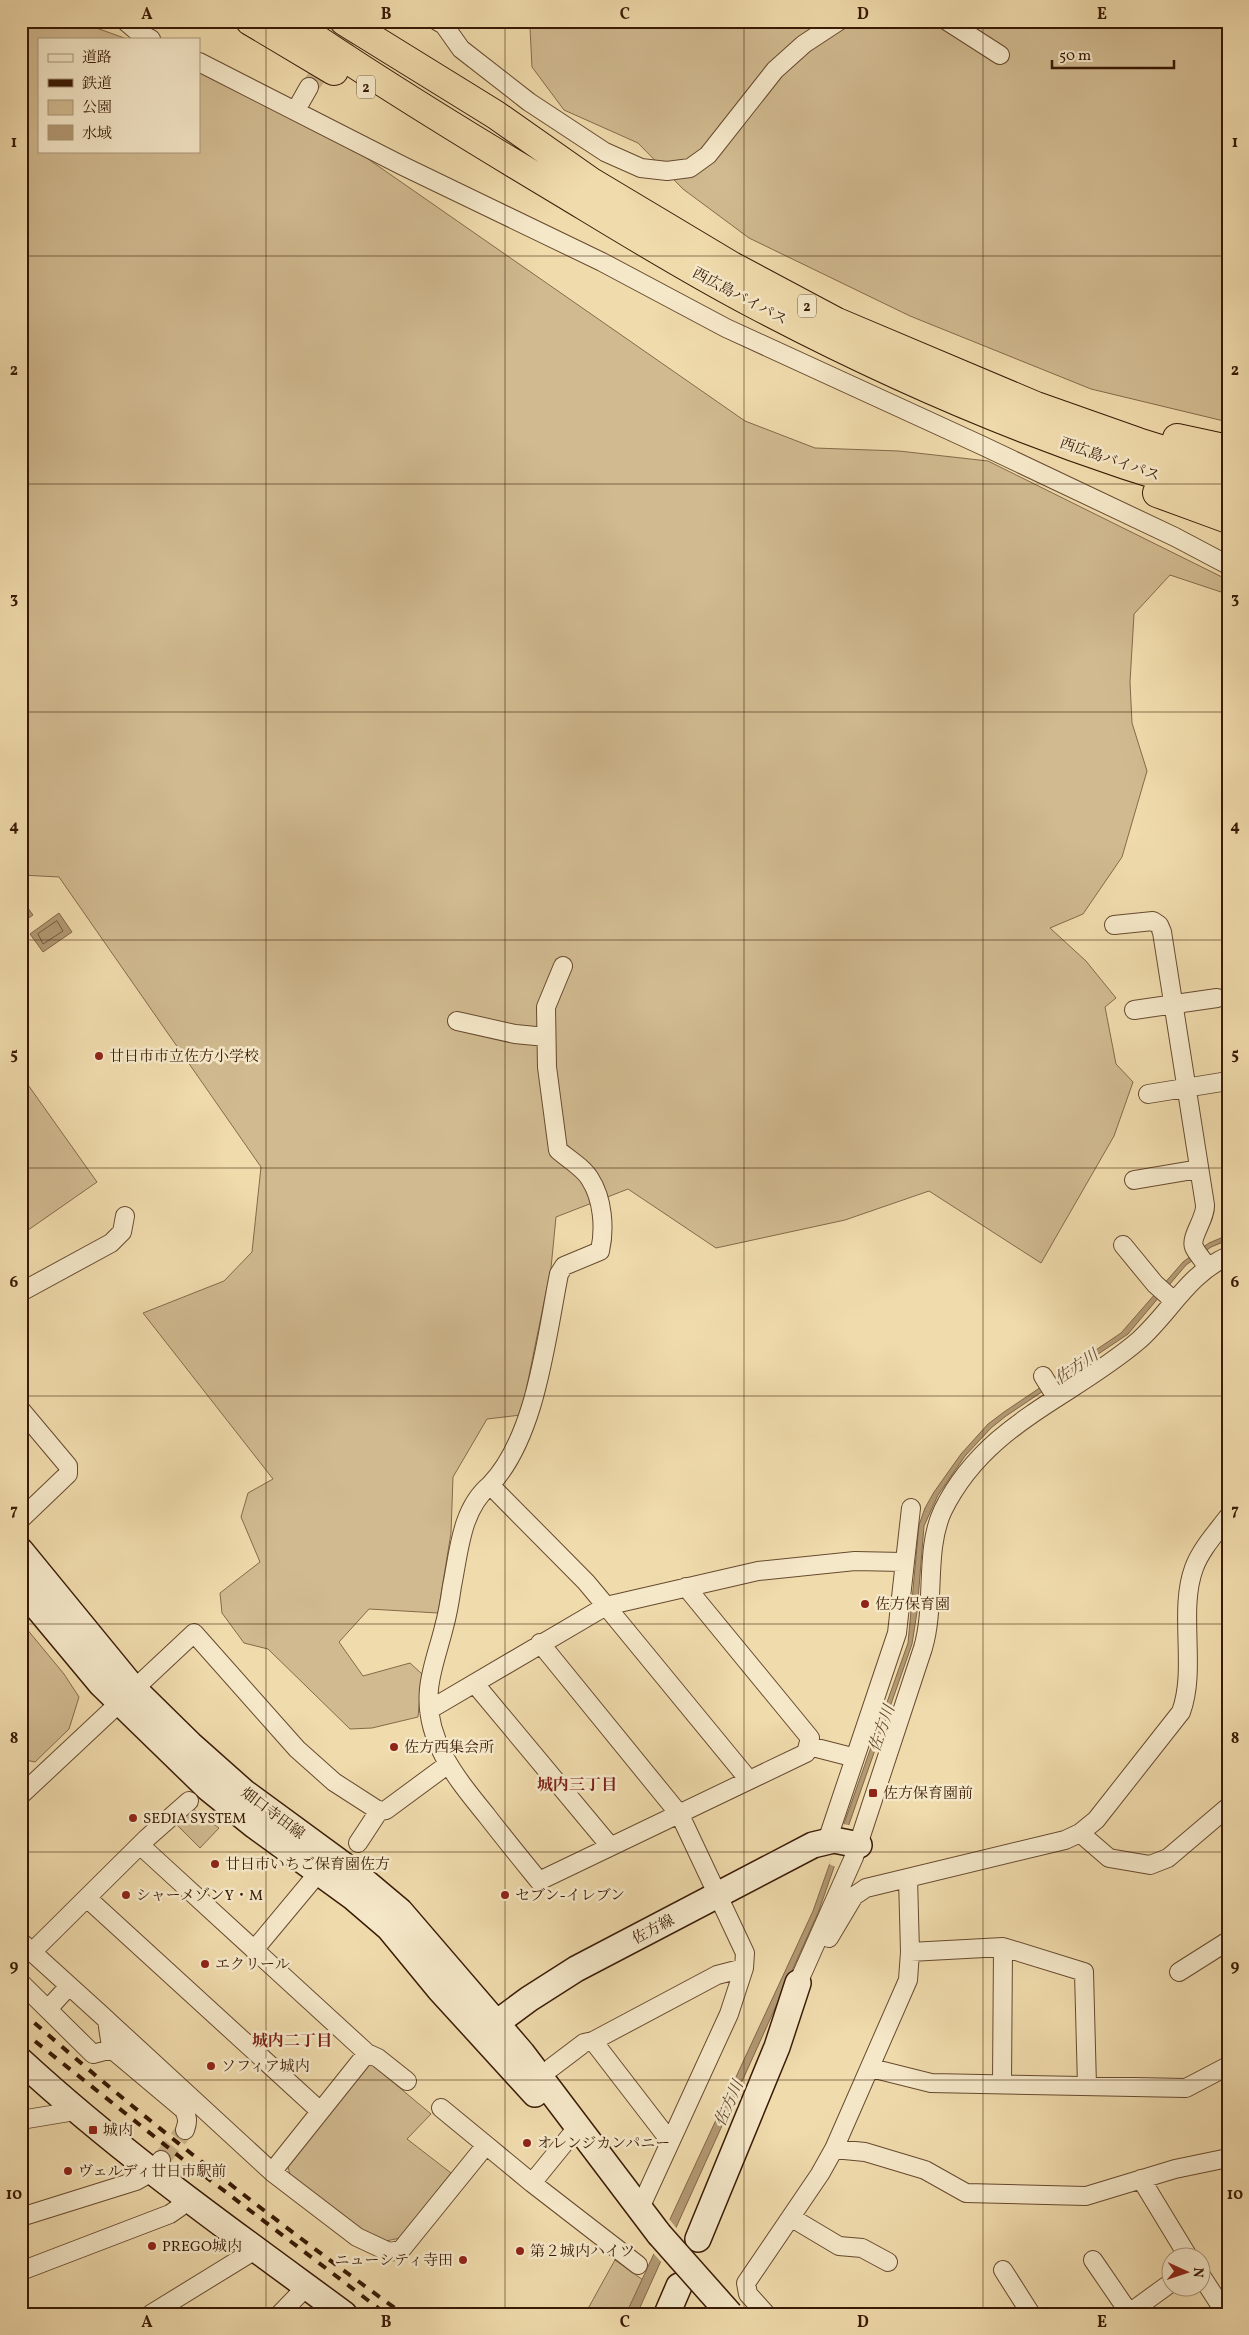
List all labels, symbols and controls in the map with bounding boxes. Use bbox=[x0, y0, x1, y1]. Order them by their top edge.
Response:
text: A bbox=[141, 4, 153, 26]
text: B bbox=[381, 4, 392, 26]
text: C bbox=[620, 4, 630, 26]
text: D bbox=[857, 4, 869, 26]
text: E bbox=[1097, 4, 1107, 26]
legend bbox=[38, 38, 200, 152]
scale bar bbox=[1052, 38, 1174, 70]
text: 50 m bbox=[1059, 46, 1091, 67]
text: 道路 bbox=[82, 48, 112, 69]
text: 鉄道 bbox=[82, 74, 112, 95]
road number: 2 bbox=[357, 75, 375, 98]
text: 公園 bbox=[82, 98, 112, 119]
text: 水域 bbox=[82, 124, 112, 145]
text: 1 bbox=[11, 132, 17, 154]
text: 1 bbox=[1232, 132, 1238, 154]
street label: 西広島バイパス bbox=[688, 263, 790, 331]
road number: 2 bbox=[798, 294, 816, 318]
text: 2 bbox=[10, 360, 18, 382]
text: 2 bbox=[1231, 360, 1239, 382]
street label: 西広島バイパス bbox=[1057, 433, 1162, 487]
text: 3 bbox=[10, 588, 18, 610]
text: 3 bbox=[1231, 588, 1239, 610]
text: 4 bbox=[9, 816, 19, 838]
text: 4 bbox=[1230, 816, 1240, 838]
text: 5 bbox=[10, 1044, 18, 1066]
text: 5 bbox=[1231, 1044, 1239, 1066]
place label: 廿日市市立佐方小学校 bbox=[109, 1047, 259, 1068]
marker: 廿日市市立佐方小学校 bbox=[93, 1050, 105, 1062]
text: 6 bbox=[10, 1272, 19, 1294]
text: 6 bbox=[1231, 1272, 1240, 1294]
water label: 佐方川 bbox=[1051, 1344, 1105, 1390]
text: 7 bbox=[10, 1500, 18, 1522]
text: 7 bbox=[1231, 1500, 1239, 1522]
place label: 佐方保育園 bbox=[875, 1595, 950, 1616]
marker: 佐方保育園 bbox=[859, 1598, 871, 1610]
water label: 佐方川 bbox=[865, 1700, 902, 1755]
text: 8 bbox=[10, 1728, 18, 1750]
text: 8 bbox=[1231, 1728, 1239, 1750]
place label: 佐方西集会所 bbox=[404, 1738, 494, 1759]
marker: 佐方西集会所 bbox=[388, 1741, 400, 1753]
district label: 城内三丁目 bbox=[537, 1775, 617, 1797]
street label: 畑口寺田線 bbox=[236, 1783, 308, 1845]
place label: 佐方保育園前 bbox=[883, 1784, 973, 1805]
marker: 佐方保育園前 bbox=[867, 1787, 879, 1799]
place label: SEDIA SYSTEM bbox=[143, 1809, 246, 1830]
marker: SEDIA SYSTEM bbox=[127, 1812, 139, 1824]
place label: 廿日市いちご保育園佐方 bbox=[225, 1855, 390, 1876]
marker: 廿日市いちご保育園佐方 bbox=[209, 1858, 221, 1870]
place label: シャーメゾンY・M bbox=[136, 1886, 263, 1907]
place label: セブン-イレブン bbox=[515, 1886, 625, 1907]
marker: シャーメゾンY・M bbox=[120, 1889, 132, 1901]
marker: セブン-イレブン bbox=[499, 1889, 511, 1901]
street label: 佐方線 bbox=[629, 1910, 679, 1950]
place label: エクリール bbox=[215, 1955, 290, 1976]
text: 9 bbox=[10, 1956, 19, 1978]
text: 9 bbox=[1231, 1956, 1240, 1978]
marker: エクリール bbox=[199, 1958, 211, 1970]
district label: 城内二丁目 bbox=[252, 2031, 332, 2053]
place label: ソフィア城内 bbox=[221, 2057, 310, 2078]
marker: ソフィア城内 bbox=[205, 2060, 217, 2072]
water label: 佐方川 bbox=[710, 2076, 750, 2130]
place label: 城内 bbox=[103, 2121, 133, 2142]
marker: 城内 bbox=[87, 2124, 99, 2136]
place label: オレンジカンパニー bbox=[537, 2134, 670, 2155]
marker: オレンジカンパニー bbox=[521, 2137, 533, 2149]
place label: ヴェルディ廿日市駅前 bbox=[78, 2162, 226, 2183]
marker: ヴェルディ廿日市駅前 bbox=[62, 2165, 74, 2177]
text: 10 bbox=[6, 2184, 22, 2206]
text: 10 bbox=[1227, 2184, 1243, 2206]
place label: PREGO城内 bbox=[162, 2237, 242, 2258]
marker: PREGO城内 bbox=[146, 2240, 158, 2252]
place label: 第２城内ハイツ bbox=[530, 2242, 635, 2263]
marker: 第２城内ハイツ bbox=[514, 2245, 526, 2257]
north arrow bbox=[1162, 2248, 1212, 2298]
place label: ニューシティ寺田 bbox=[334, 2251, 453, 2272]
marker: ニューシティ寺田 bbox=[457, 2254, 469, 2266]
text: N bbox=[1188, 2267, 1207, 2278]
text: A bbox=[141, 2312, 153, 2334]
text: B bbox=[381, 2312, 392, 2334]
text: C bbox=[620, 2312, 630, 2334]
text: D bbox=[857, 2312, 869, 2334]
text: E bbox=[1097, 2312, 1107, 2334]

